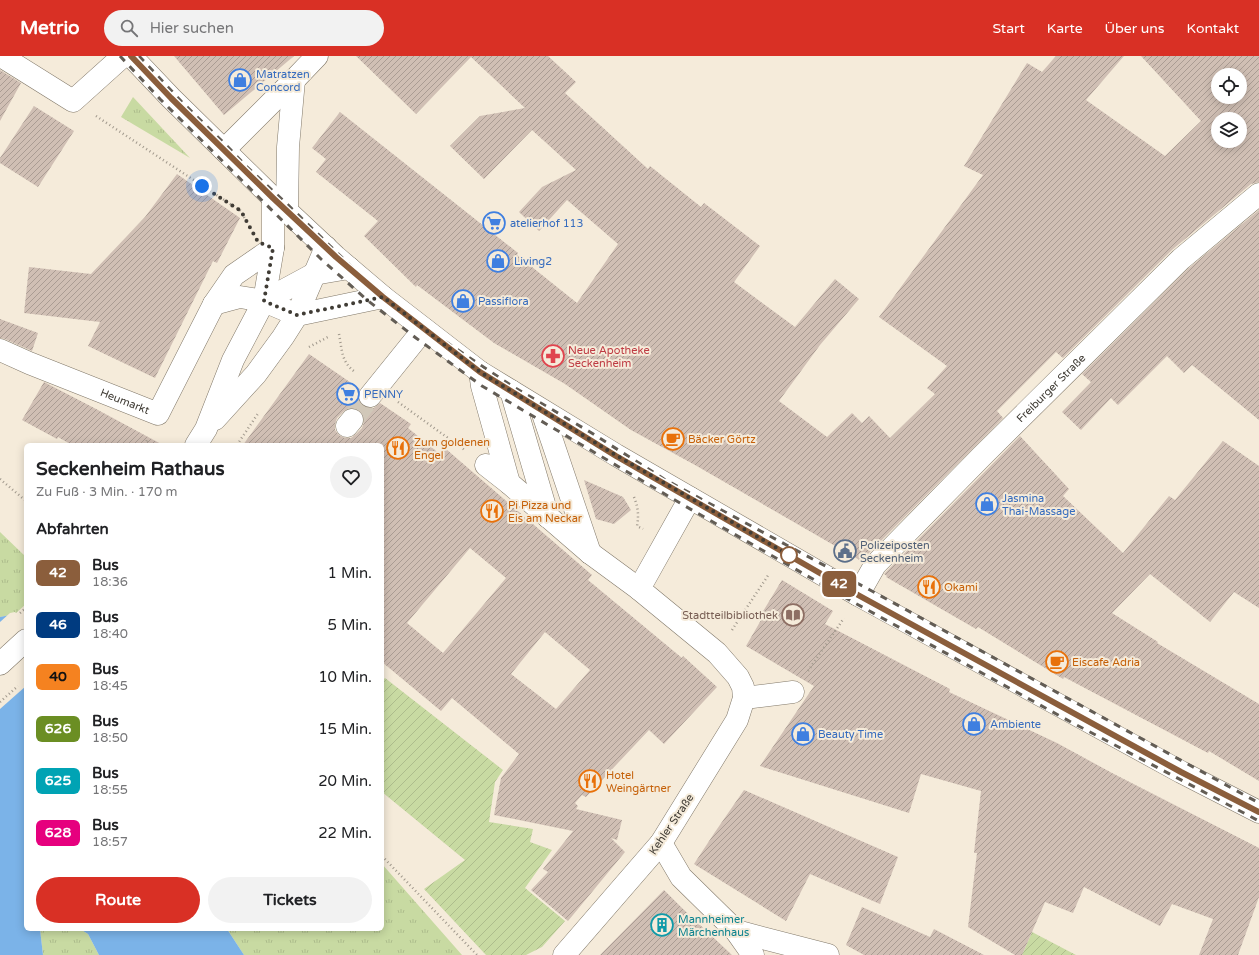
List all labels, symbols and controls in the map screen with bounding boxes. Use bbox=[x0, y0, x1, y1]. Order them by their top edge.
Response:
search box bbox=[104, 10, 384, 46]
text: Metrio bbox=[20, 17, 80, 39]
icon: search bbox=[118, 17, 140, 39]
text: Hier suchen bbox=[150, 19, 234, 37]
text: Start bbox=[993, 20, 1025, 37]
text: Karte bbox=[1047, 20, 1083, 37]
text: Über uns bbox=[1105, 20, 1165, 37]
text: Kontakt bbox=[1187, 20, 1239, 37]
shop icon: Matratzen Concord bbox=[227, 67, 253, 93]
place label: Matratzen Concord bbox=[256, 68, 310, 94]
map controls bbox=[1211, 68, 1247, 148]
button: locate bbox=[1211, 68, 1247, 104]
button: layers bbox=[1211, 112, 1247, 148]
your location bbox=[192, 176, 212, 196]
supermarket icon: atelierhof 113 bbox=[481, 210, 507, 236]
place label: atelierhof 113 bbox=[510, 217, 584, 230]
shop icon: Living2 bbox=[485, 248, 511, 274]
place label: Living2 bbox=[514, 255, 552, 268]
shop icon: Passiflora bbox=[450, 288, 476, 314]
place label: Passiflora bbox=[478, 295, 529, 308]
pharmacy icon: Neue Apotheke Seckenheim bbox=[540, 343, 566, 369]
place label: Neue Apotheke Seckenheim bbox=[568, 344, 650, 370]
street label: Freiburger Straße bbox=[1014, 351, 1088, 425]
supermarket icon: PENNY bbox=[335, 381, 361, 407]
street label: Heumarkt bbox=[98, 386, 151, 417]
place label: PENNY bbox=[364, 388, 403, 401]
cafe icon: Bäcker Görtz bbox=[660, 426, 686, 452]
place label: Bäcker Görtz bbox=[688, 433, 756, 446]
restaurant icon: Zum goldenen Engel bbox=[385, 435, 411, 461]
place label: Zum goldenen Engel bbox=[414, 436, 490, 462]
button: heart bbox=[330, 456, 372, 498]
text: Seckenheim Rathaus bbox=[36, 458, 225, 480]
text: Zu Fuß · 3 Min. · 170 m bbox=[36, 484, 177, 500]
shop icon: Jasmina Thai-Massage bbox=[974, 491, 1000, 517]
place label: Jasmina Thai-Massage bbox=[1002, 492, 1075, 518]
restaurant icon: Pi Pizza und Eis am Neckar bbox=[479, 498, 505, 524]
place label: Pi Pizza und Eis am Neckar bbox=[508, 499, 583, 525]
text: Abfahrten bbox=[36, 520, 109, 538]
public building icon: Polizeiposten Seckenheim bbox=[832, 538, 858, 564]
place label: Polizeiposten Seckenheim bbox=[860, 539, 930, 565]
unlabelled marker bbox=[780, 546, 798, 564]
text: Bus bbox=[92, 556, 119, 574]
text: 42 bbox=[49, 564, 67, 581]
text: 1 Min. bbox=[328, 564, 372, 582]
line badge: 42 bbox=[821, 571, 857, 597]
text: 18:36 bbox=[92, 574, 128, 590]
restaurant icon: Okami bbox=[916, 574, 942, 600]
text: 42 bbox=[830, 575, 848, 592]
place label: Okami bbox=[944, 581, 978, 594]
library icon: Stadtteilbibliothek bbox=[780, 602, 806, 628]
text: Bus bbox=[92, 608, 119, 626]
place label: Stadtteilbibliothek bbox=[682, 609, 778, 622]
text: 46 bbox=[49, 616, 67, 633]
text: 5 Min. bbox=[328, 616, 372, 634]
text: 18:40 bbox=[92, 626, 128, 642]
cafe icon: Eiscafe Adria bbox=[1044, 649, 1070, 675]
place label: Eiscafe Adria bbox=[1072, 656, 1140, 669]
text: Bus bbox=[92, 660, 119, 678]
text: 40 bbox=[49, 668, 67, 685]
text: 10 Min. bbox=[318, 668, 372, 686]
text: 18:45 bbox=[92, 678, 128, 694]
shop icon: Ambiente bbox=[961, 711, 987, 737]
text: Bus bbox=[92, 712, 119, 730]
place label: Ambiente bbox=[990, 718, 1041, 731]
text: 626 bbox=[45, 720, 71, 737]
text: 15 Min. bbox=[318, 720, 372, 738]
shop icon: Beauty Time bbox=[790, 721, 816, 747]
place label: Beauty Time bbox=[818, 728, 883, 741]
text: 18:50 bbox=[92, 730, 128, 746]
text: Bus bbox=[92, 764, 119, 782]
restaurant icon: Hotel Weingärtner bbox=[577, 768, 603, 794]
place label: Hotel Weingärtner bbox=[606, 769, 672, 795]
text: 625 bbox=[45, 772, 71, 789]
text: 20 Min. bbox=[318, 772, 372, 790]
text: 18:55 bbox=[92, 782, 128, 798]
street label: Kehler Straße bbox=[646, 791, 696, 857]
text: Bus bbox=[92, 816, 119, 834]
text: 628 bbox=[45, 824, 71, 841]
text: 22 Min. bbox=[318, 824, 372, 842]
text: 18:57 bbox=[92, 834, 128, 850]
button: Route bbox=[36, 877, 200, 923]
button: Tickets bbox=[208, 877, 372, 923]
building icon: Mannheimer Märchenhaus bbox=[649, 912, 675, 938]
place label: Mannheimer Märchenhaus bbox=[678, 913, 749, 939]

